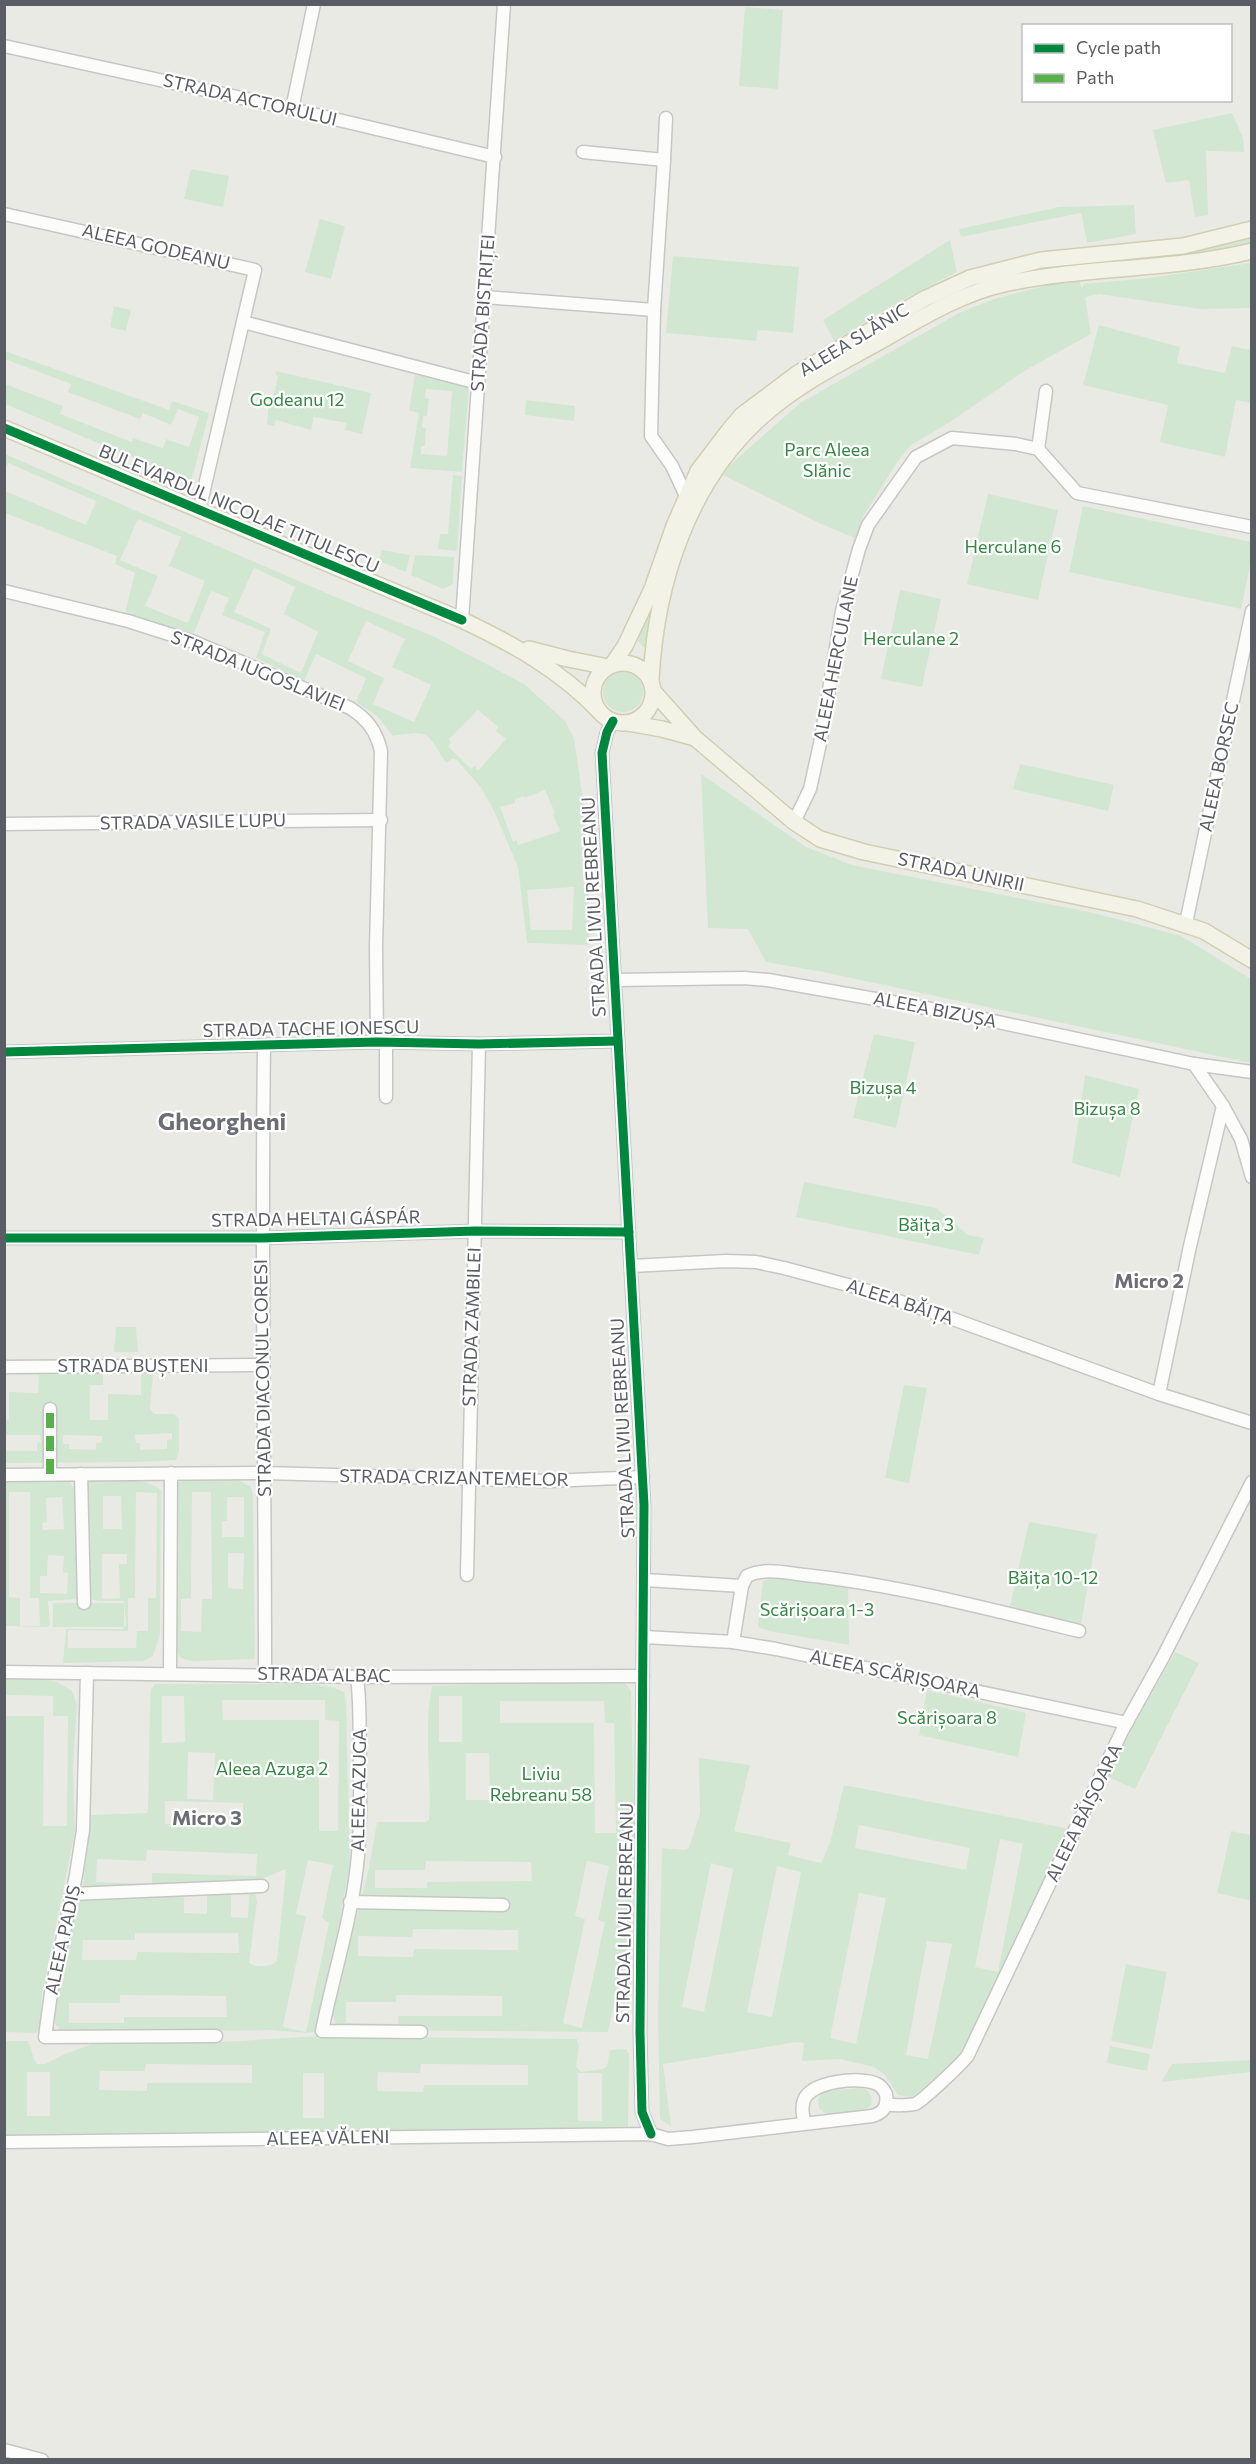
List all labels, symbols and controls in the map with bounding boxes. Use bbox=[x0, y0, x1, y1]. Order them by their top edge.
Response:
legend bbox=[1022, 24, 1232, 102]
text: Cycle path bbox=[1076, 36, 1161, 58]
text: Path bbox=[1076, 66, 1114, 88]
street label: STRADA ACTORULUI bbox=[161, 68, 339, 130]
street label: ALEEA GODEANU bbox=[80, 218, 232, 274]
street label: STRADA BISTRIȚEI bbox=[466, 233, 499, 392]
street label: ALEEA SLĂNIC bbox=[795, 298, 912, 381]
park label: Godeanu 12 bbox=[250, 388, 344, 410]
park label: Parc Aleea Slănic bbox=[784, 438, 870, 481]
street label: BULEVARDUL NICOLAE TITULESCU bbox=[96, 439, 383, 577]
park label: Herculane 6 bbox=[965, 535, 1062, 557]
street label: ALEEA HERCULANE bbox=[808, 574, 862, 744]
street label: STRADA IUGOSLAVIEI bbox=[168, 625, 349, 715]
park label: Herculane 2 bbox=[863, 627, 959, 649]
street label: ALEEA BORSEC bbox=[1194, 700, 1242, 834]
street label: STRADA LIVIU REBREANU bbox=[576, 796, 610, 1018]
street label: STRADA VASILE LUPU bbox=[100, 808, 286, 834]
street label: STRADA UNIRII bbox=[896, 847, 1026, 895]
street label: ALEEA BIZUȘA bbox=[872, 986, 999, 1033]
street label: STRADA TACHE IONESCU bbox=[202, 1015, 420, 1041]
park label: Bizușa 4 bbox=[849, 1076, 917, 1099]
park label: Bizușa 8 bbox=[1073, 1097, 1141, 1120]
district label: Gheorgheni bbox=[158, 1106, 286, 1135]
street label: STRADA HELTAI GÁSPÁR bbox=[211, 1205, 421, 1231]
park label: Băița 3 bbox=[898, 1213, 954, 1236]
street label: STRADA ZAMBILEI bbox=[457, 1247, 485, 1407]
street label: STRADA DIACONUL CORESI bbox=[249, 1259, 275, 1497]
district label: Micro 2 bbox=[1114, 1268, 1184, 1292]
street label: ALEEA BĂIȚA bbox=[844, 1273, 957, 1330]
street label: STRADA LIVIU REBREANU bbox=[605, 1317, 639, 1539]
street label: STRADA BUȘTENI bbox=[58, 1354, 208, 1377]
street label: STRADA CRIZANTEMELOR bbox=[339, 1464, 569, 1490]
park label: Băița 10-12 bbox=[1008, 1566, 1098, 1589]
park label: Scărișoara 1-3 bbox=[760, 1598, 874, 1621]
street label: ALEEA SCĂRIȘOARA bbox=[808, 1644, 983, 1703]
street label: STRADA ALBAC bbox=[257, 1662, 391, 1686]
park label: Scărișoara 8 bbox=[897, 1706, 997, 1729]
street label: ALEEA AZUGA bbox=[346, 1728, 370, 1852]
street label: ALEEA BĂIȘOARA bbox=[1040, 1740, 1127, 1886]
park label: Aleea Azuga 2 bbox=[216, 1757, 328, 1779]
park label: Liviu Rebreanu 58 bbox=[490, 1762, 592, 1805]
street label: STRADA LIVIU REBREANU bbox=[611, 1803, 637, 2023]
district label: Micro 3 bbox=[172, 1805, 242, 1829]
street label: ALEEA PADIȘ bbox=[40, 1883, 85, 1997]
street label: ALEEA VĂLENI bbox=[266, 2125, 390, 2149]

